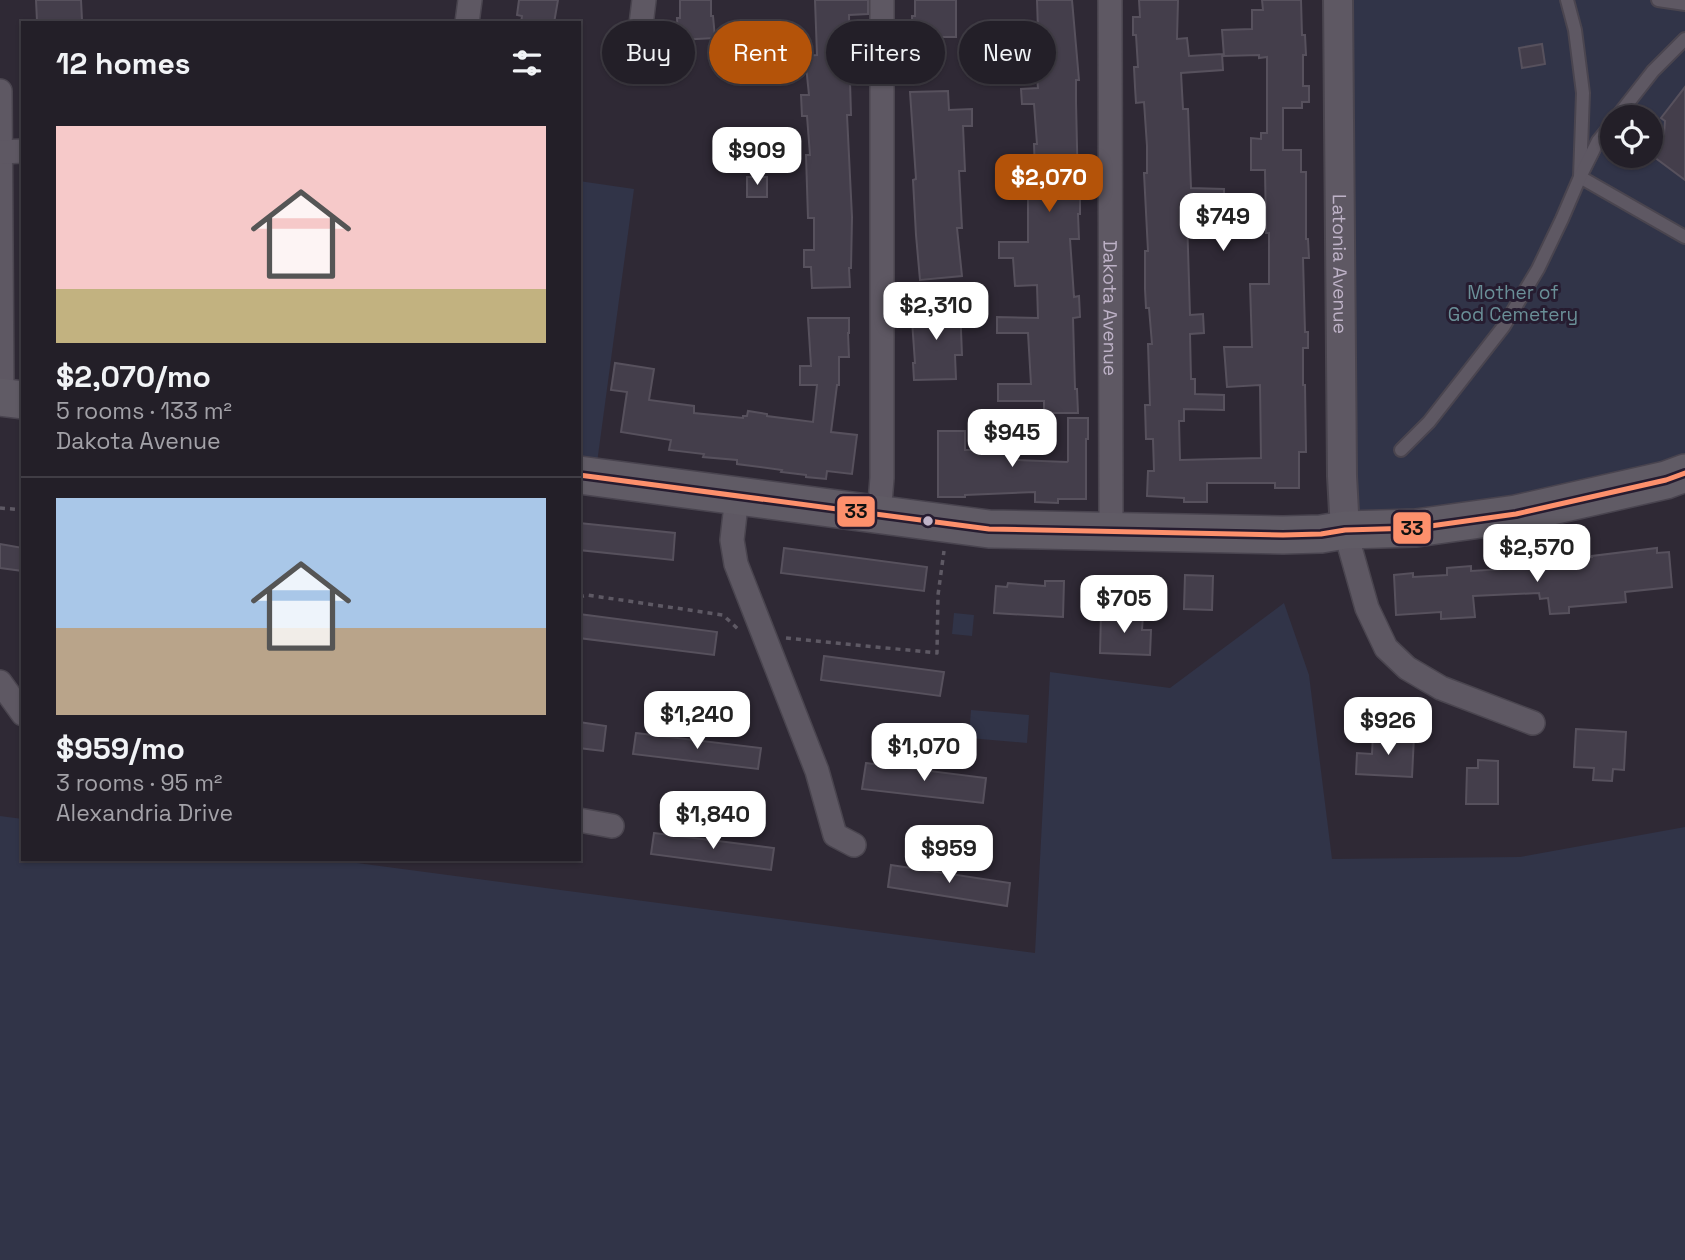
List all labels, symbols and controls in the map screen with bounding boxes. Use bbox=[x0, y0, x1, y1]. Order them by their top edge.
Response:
chip: Buy bbox=[602, 21, 695, 84]
chip: Rent bbox=[709, 21, 812, 84]
chip: Filters bbox=[826, 21, 945, 84]
chip: New bbox=[959, 21, 1056, 84]
text: 12 homes bbox=[56, 44, 191, 83]
icon: filters bbox=[508, 44, 546, 82]
map controls bbox=[1600, 105, 1663, 168]
button: locate bbox=[1600, 105, 1663, 168]
pin: $909 bbox=[716, 128, 798, 187]
text: $909 bbox=[728, 135, 786, 165]
pin: $2,070 bbox=[992, 154, 1106, 214]
text: $2,070 bbox=[1011, 162, 1087, 192]
icon: home bbox=[238, 171, 364, 297]
pin: $749 bbox=[1182, 194, 1264, 253]
street label: Latonia Avenue bbox=[1327, 194, 1353, 334]
text: $749 bbox=[1196, 201, 1250, 231]
street label: Dakota Avenue bbox=[1097, 240, 1123, 376]
park label: Mother of God Cemetery bbox=[1448, 280, 1578, 327]
pin: $2,310 bbox=[879, 282, 993, 342]
text: $2,310 bbox=[899, 290, 973, 320]
text: $2,070/mo bbox=[56, 357, 211, 396]
text: 5 rooms · 133 m² bbox=[56, 396, 232, 426]
pin: $945 bbox=[971, 410, 1053, 469]
text: $945 bbox=[984, 417, 1040, 447]
text: Dakota Avenue bbox=[56, 426, 221, 456]
line badge: 33 bbox=[836, 495, 876, 528]
text: 33 bbox=[844, 499, 868, 524]
line badge: 33 bbox=[1392, 511, 1432, 545]
unlabelled marker bbox=[921, 514, 935, 528]
text: 33 bbox=[1400, 516, 1424, 541]
pin: $2,570 bbox=[1480, 524, 1594, 584]
text: $2,570 bbox=[1499, 532, 1575, 562]
icon: home bbox=[238, 543, 364, 669]
pin: $705 bbox=[1083, 576, 1165, 635]
text: $705 bbox=[1096, 583, 1152, 613]
pin: $1,240 bbox=[640, 692, 754, 751]
pin: $926 bbox=[1347, 698, 1429, 757]
text: $1,240 bbox=[660, 699, 734, 729]
text: $926 bbox=[1360, 705, 1416, 735]
pin: $1,070 bbox=[867, 724, 981, 783]
text: $959/mo bbox=[56, 729, 185, 768]
text: $1,070 bbox=[888, 731, 960, 761]
text: 3 rooms · 95 m² bbox=[56, 768, 222, 798]
pin: $1,840 bbox=[656, 792, 770, 851]
text: Alexandria Drive bbox=[56, 798, 233, 828]
text: $1,840 bbox=[676, 799, 750, 829]
pin: $959 bbox=[908, 826, 990, 885]
text: $959 bbox=[921, 833, 977, 863]

